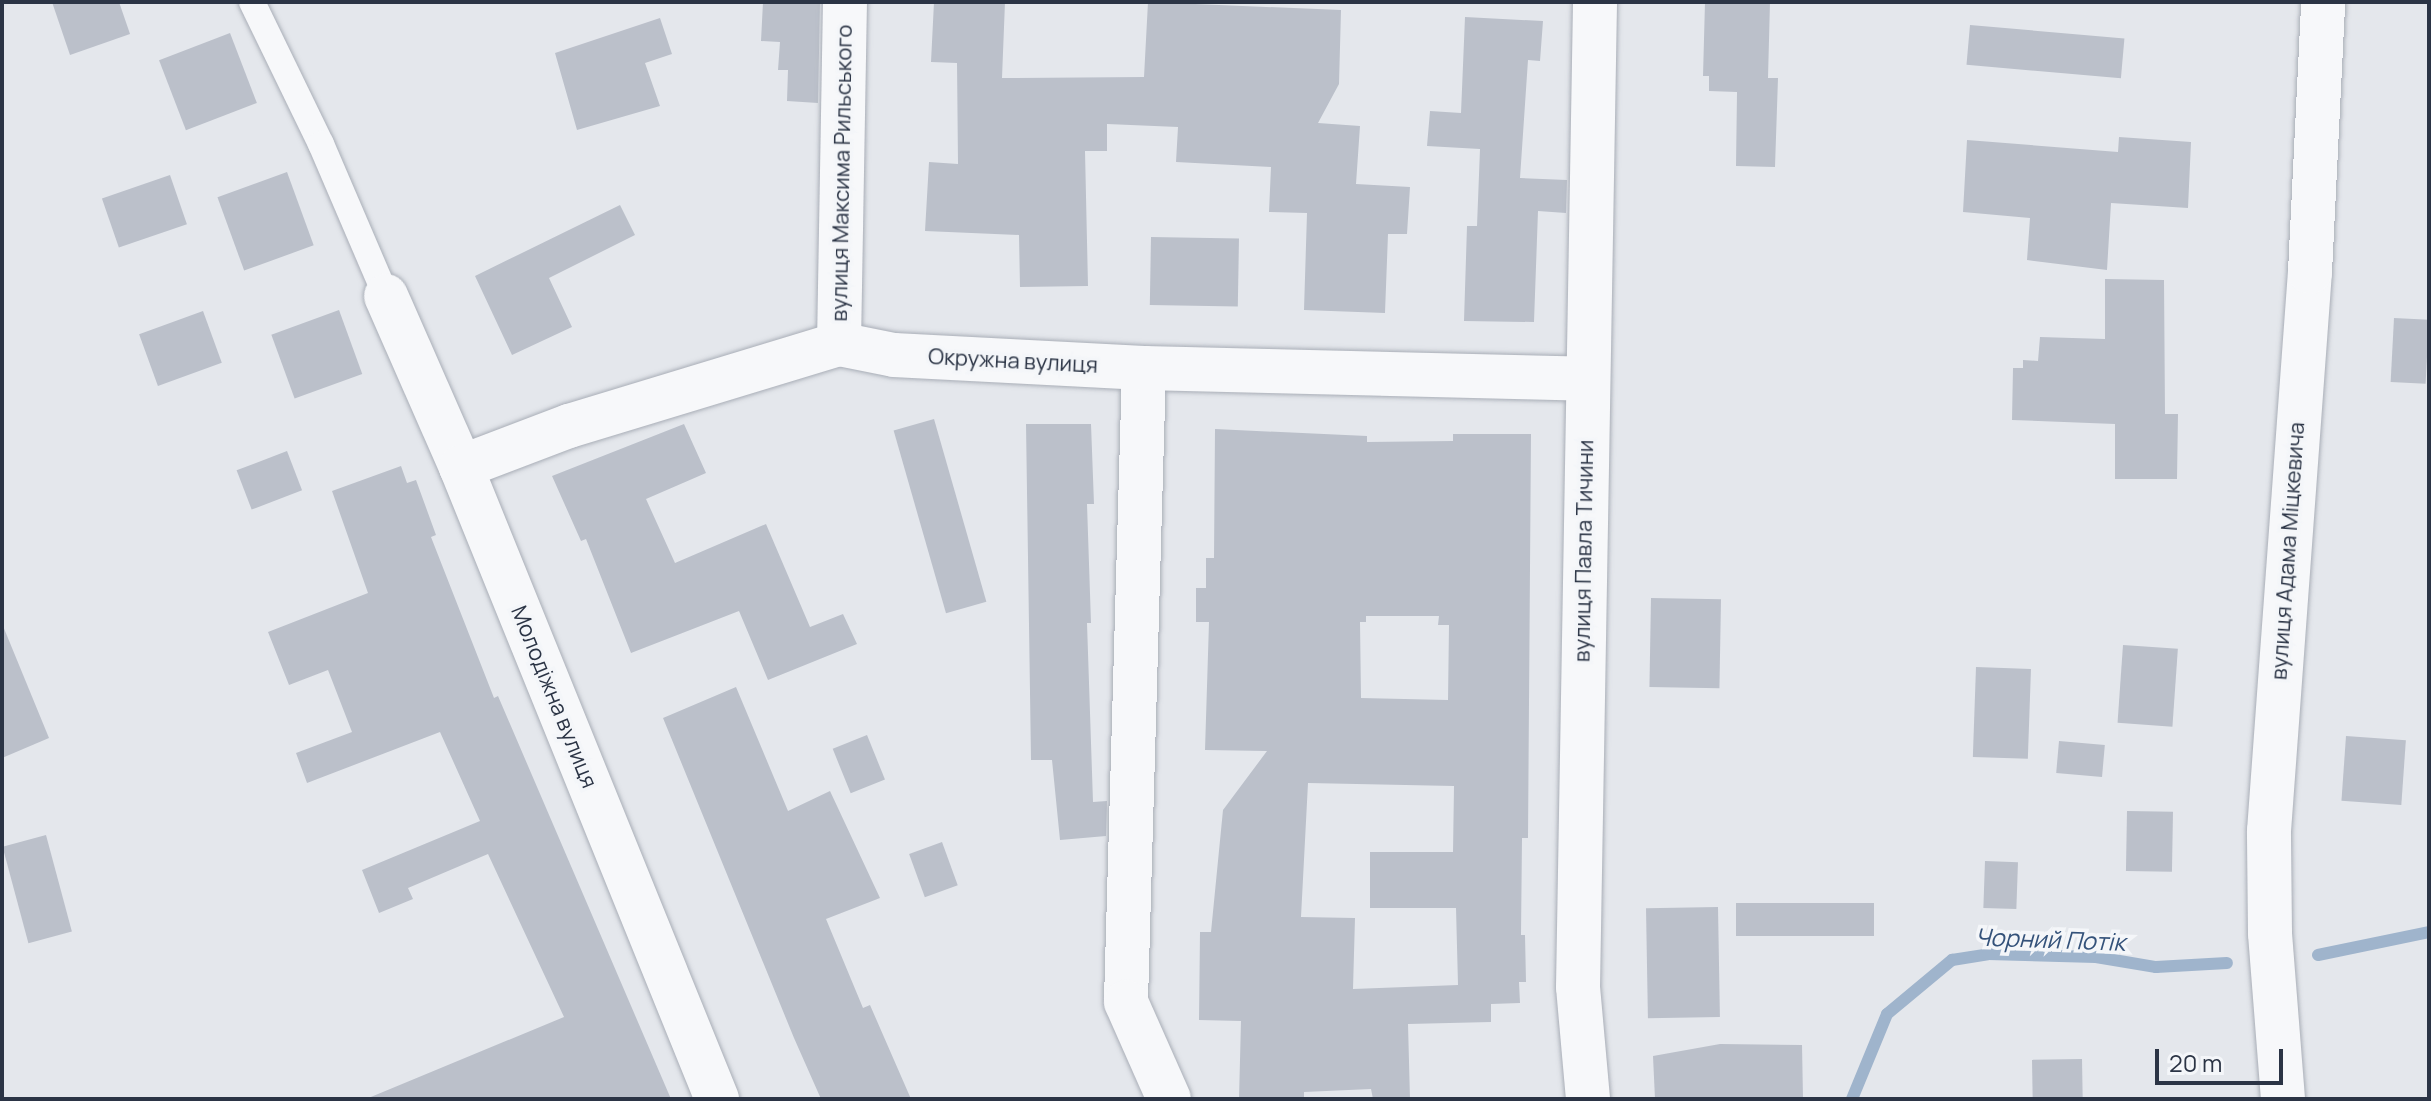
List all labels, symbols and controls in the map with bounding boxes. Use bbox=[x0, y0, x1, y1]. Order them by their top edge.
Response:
street label: вулиця Максима Рильського bbox=[826, 24, 858, 322]
street label: Окружна вулиця bbox=[927, 343, 1099, 379]
street label: вулиця Адама Міцкевича bbox=[2266, 421, 2310, 681]
street label: вулиця Павла Тичини bbox=[1569, 440, 1599, 662]
street label: Молодіжна вулиця bbox=[505, 602, 603, 792]
water label: Чорний Потік bbox=[1974, 922, 2126, 956]
scale bar bbox=[2159, 1033, 2287, 1083]
text: 20 m bbox=[2169, 1046, 2222, 1079]

